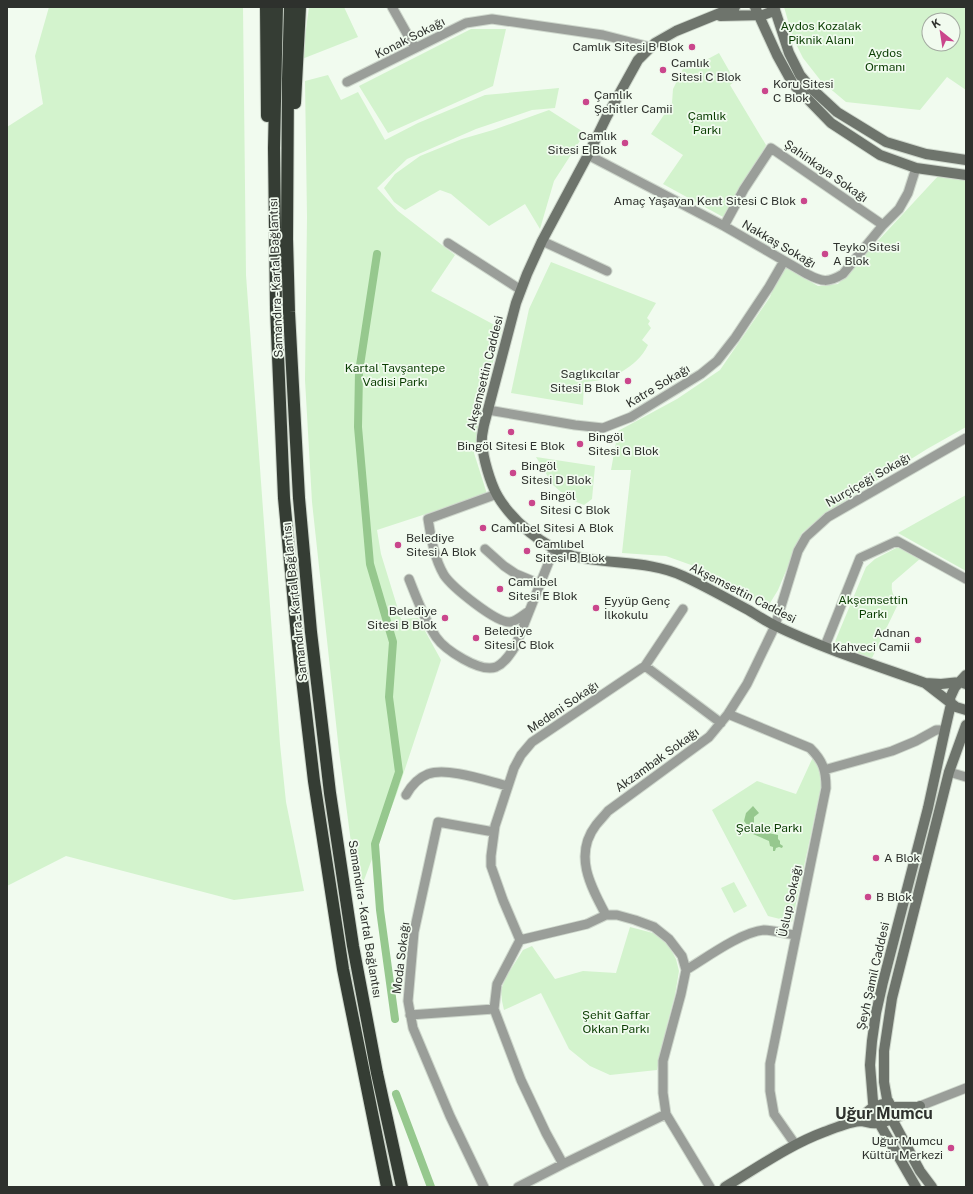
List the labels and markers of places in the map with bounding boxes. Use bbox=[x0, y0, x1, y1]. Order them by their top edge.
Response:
place label: Camlık Sitesi B Blok bbox=[572, 40, 684, 54]
marker: Camlık Sitesi B Blok bbox=[687, 42, 697, 52]
place label: Camlık Sitesi C Blok bbox=[671, 56, 742, 84]
marker: Camlık Sitesi C Blok bbox=[658, 65, 668, 75]
place label: Koru Sitesi C Blok bbox=[773, 77, 834, 105]
marker: Koru Sitesi C Blok bbox=[760, 86, 770, 96]
place label: Çamlık Şehitler Camii bbox=[594, 88, 672, 116]
marker: Çamlık Şehitler Camii bbox=[581, 97, 591, 107]
place label: Camlık Sitesi E Blok bbox=[548, 129, 617, 157]
marker: Camlık Sitesi E Blok bbox=[620, 138, 630, 148]
place label: Amaç Yaşayan Kent Sitesi C Blok bbox=[614, 194, 796, 208]
marker: Amaç Yaşayan Kent Sitesi C Blok bbox=[799, 196, 809, 206]
place label: Teyko Sitesi A Blok bbox=[833, 240, 900, 268]
marker: Teyko Sitesi A Blok bbox=[820, 249, 830, 259]
place label: Saglıkcılar Sitesi B Blok bbox=[550, 367, 620, 395]
marker: Saglıkcılar Sitesi B Blok bbox=[623, 376, 633, 386]
marker: Bingöl Sitesi E Blok bbox=[506, 427, 516, 437]
place label: Bingöl Sitesi G Blok bbox=[588, 430, 659, 458]
place label: Bingöl Sitesi E Blok bbox=[457, 439, 565, 453]
marker: Bingöl Sitesi G Blok bbox=[575, 439, 585, 449]
place label: Bingöl Sitesi D Blok bbox=[521, 459, 592, 487]
marker: Bingöl Sitesi D Blok bbox=[508, 468, 518, 478]
place label: Bingöl Sitesi C Blok bbox=[540, 489, 611, 517]
marker: Bingöl Sitesi C Blok bbox=[527, 498, 537, 508]
place label: Camlıbel Sitesi A Blok bbox=[491, 521, 614, 535]
marker: Camlıbel Sitesi A Blok bbox=[478, 523, 488, 533]
place label: Belediye Sitesi A Blok bbox=[406, 531, 477, 559]
place label: Camlıbel Sitesi B Blok bbox=[535, 537, 605, 565]
marker: Belediye Sitesi A Blok bbox=[393, 540, 403, 550]
marker: Camlıbel Sitesi B Blok bbox=[522, 546, 532, 556]
place label: Camlıbel Sitesi E Blok bbox=[508, 575, 578, 603]
marker: Camlıbel Sitesi E Blok bbox=[495, 584, 505, 594]
place label: Eyyüp Genç İlkokulu bbox=[604, 594, 670, 622]
marker: Eyyüp Genç İlkokulu bbox=[591, 603, 601, 613]
place label: Belediye Sitesi B Blok bbox=[367, 604, 437, 632]
marker: Belediye Sitesi B Blok bbox=[440, 613, 450, 623]
place label: Belediye Sitesi C Blok bbox=[484, 624, 555, 652]
place label: Adnan Kahveci Camii bbox=[832, 626, 910, 654]
marker: Belediye Sitesi C Blok bbox=[471, 633, 481, 643]
marker: Adnan Kahveci Camii bbox=[913, 635, 923, 645]
place label: A Blok bbox=[884, 851, 921, 865]
marker: A Blok bbox=[871, 853, 881, 863]
place label: B Blok bbox=[876, 890, 912, 904]
marker: B Blok bbox=[863, 892, 873, 902]
place label: Uğur Mumcu Kültür Merkezi bbox=[862, 1134, 943, 1162]
marker: Uğur Mumcu Kültür Merkezi bbox=[946, 1143, 956, 1153]

